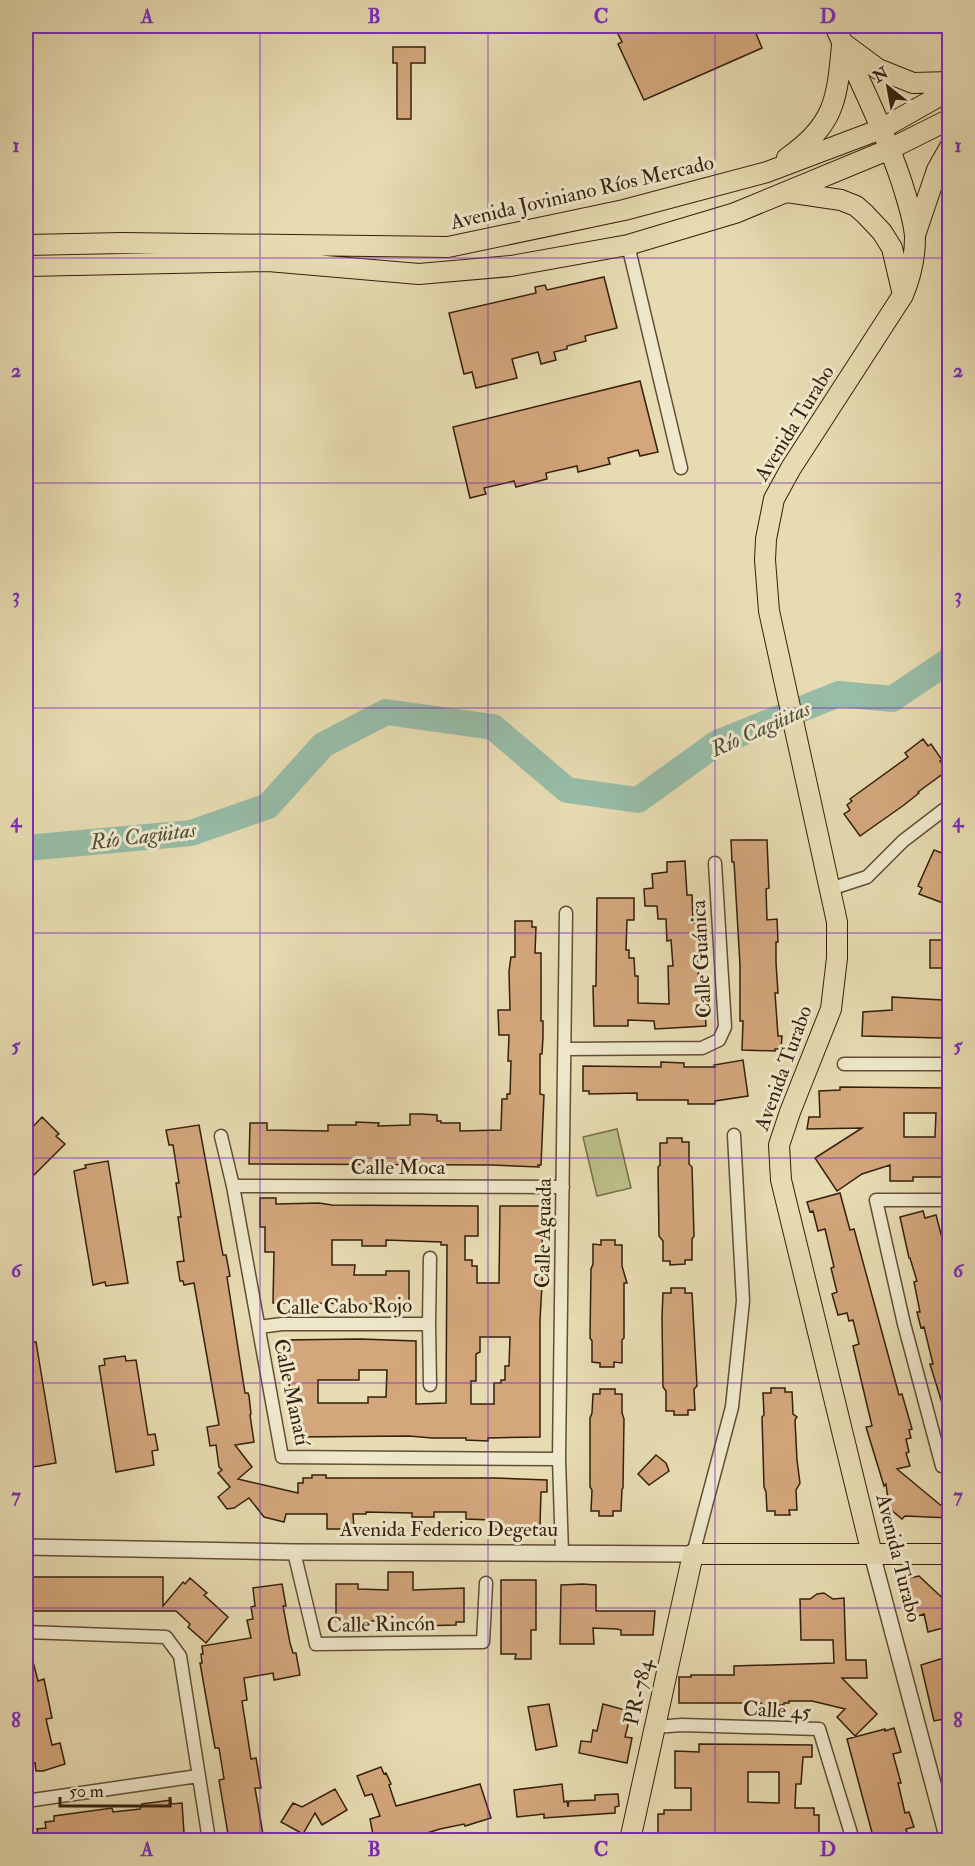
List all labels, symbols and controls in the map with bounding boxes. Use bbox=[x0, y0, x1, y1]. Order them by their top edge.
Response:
text: A bbox=[140, 4, 154, 29]
text: B bbox=[367, 4, 381, 29]
text: C bbox=[594, 4, 608, 29]
text: D bbox=[820, 4, 836, 29]
north arrow bbox=[858, 57, 918, 117]
text: N bbox=[869, 62, 893, 88]
text: 1 bbox=[12, 133, 20, 158]
text: 1 bbox=[954, 133, 962, 158]
street label: Avenida Joviniano Ríos Mercado bbox=[447, 149, 716, 236]
text: 2 bbox=[11, 358, 21, 383]
text: 2 bbox=[953, 358, 963, 383]
street label: Avenida Turabo bbox=[748, 360, 841, 487]
text: 3 bbox=[12, 583, 20, 608]
text: 3 bbox=[954, 583, 962, 608]
water label: Río Cagüitas bbox=[705, 694, 816, 764]
text: 4 bbox=[10, 808, 23, 833]
text: 4 bbox=[952, 808, 965, 833]
water label: Río Cagüitas bbox=[88, 816, 199, 856]
street label: Calle Guánica bbox=[685, 899, 718, 1019]
street label: Avenida Turabo bbox=[748, 1002, 819, 1135]
text: 5 bbox=[12, 1033, 22, 1058]
text: 5 bbox=[954, 1033, 964, 1058]
street label: Calle Moca bbox=[351, 1154, 446, 1181]
street label: Calle Aguada bbox=[529, 1177, 558, 1288]
text: 6 bbox=[11, 1258, 23, 1283]
text: 6 bbox=[953, 1258, 965, 1283]
street label: Calle Cabo Rojo bbox=[276, 1292, 412, 1321]
street label: Calle Manatí bbox=[267, 1336, 316, 1449]
text: 7 bbox=[11, 1483, 21, 1508]
text: 7 bbox=[953, 1483, 963, 1508]
street label: Avenida Turabo bbox=[869, 1490, 928, 1625]
street label: Avenida Federico Degetau bbox=[339, 1516, 558, 1543]
street label: Calle Rincón bbox=[327, 1610, 436, 1639]
street label: PR-784 bbox=[618, 1655, 660, 1728]
street label: Calle 45 bbox=[742, 1695, 813, 1726]
text: 8 bbox=[11, 1708, 21, 1733]
text: 8 bbox=[953, 1708, 963, 1733]
scale bar bbox=[60, 1770, 170, 1808]
text: 50 m bbox=[69, 1780, 104, 1803]
text: A bbox=[140, 1837, 154, 1862]
text: B bbox=[367, 1837, 381, 1862]
text: C bbox=[594, 1837, 608, 1862]
text: D bbox=[820, 1837, 836, 1862]

